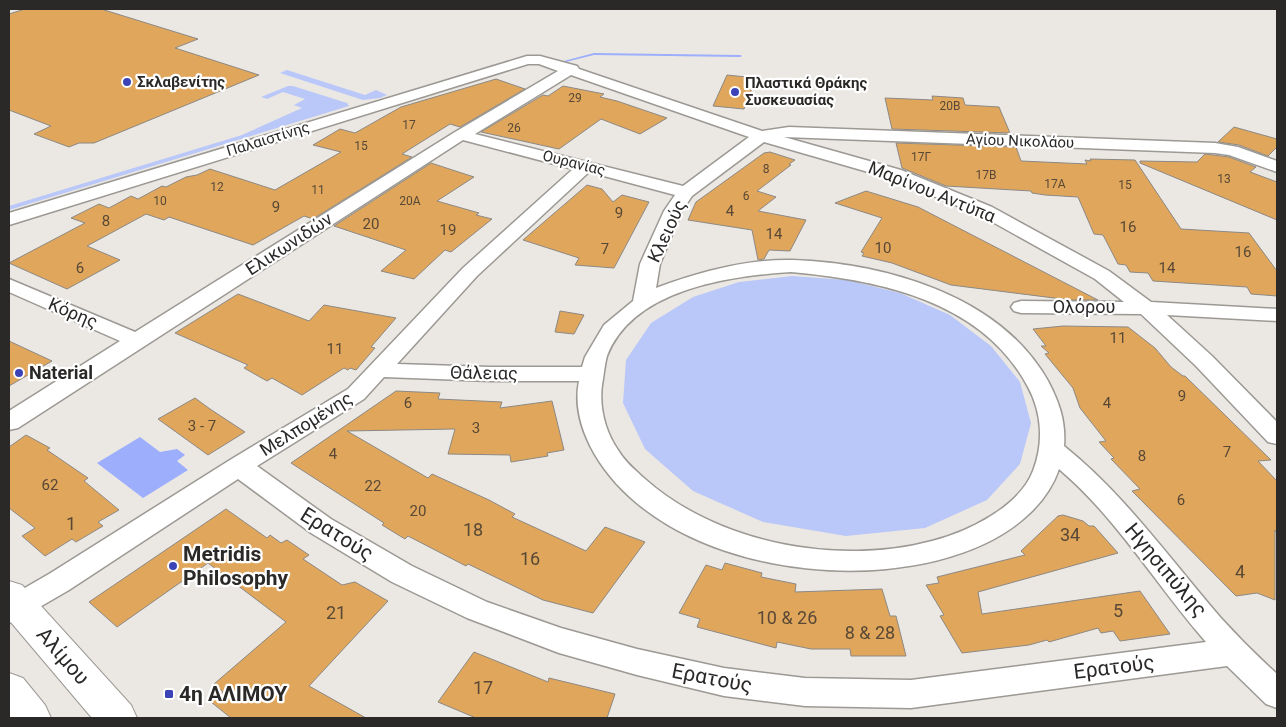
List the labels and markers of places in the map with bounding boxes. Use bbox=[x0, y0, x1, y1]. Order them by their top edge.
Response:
place label: Σκλαβενίτης bbox=[137, 73, 225, 91]
place label: Πλαστικά Θράκης Συσκευασίας bbox=[745, 74, 867, 109]
marker: Σκλαβενίτης bbox=[121, 76, 133, 88]
marker: Πλαστικά Θράκης Συσκευασίας bbox=[729, 86, 741, 98]
place label: Naterial bbox=[29, 362, 93, 383]
marker: Naterial bbox=[13, 367, 25, 379]
place label: Metridis Philosophy bbox=[183, 542, 288, 590]
marker: Metridis Philosophy bbox=[167, 560, 179, 572]
place label: 4η ΑΛΙΜΟΥ bbox=[179, 682, 287, 706]
marker: 4η ΑΛΙΜΟΥ bbox=[163, 688, 175, 700]

